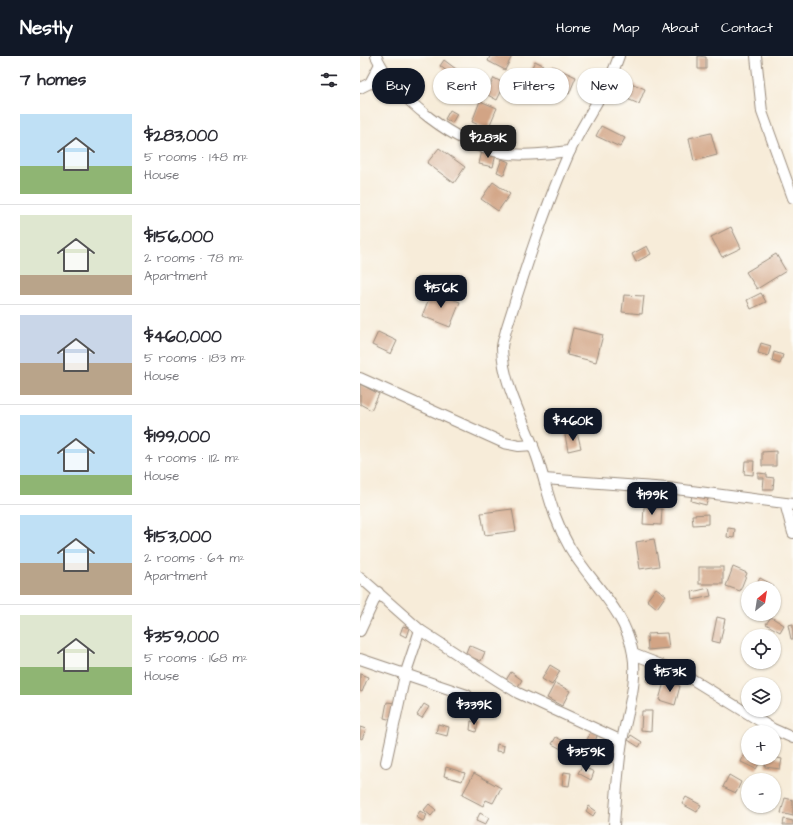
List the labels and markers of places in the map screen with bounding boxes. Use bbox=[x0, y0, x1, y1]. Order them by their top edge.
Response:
pin: $283K bbox=[460, 125, 516, 159]
pin: $156K bbox=[413, 275, 469, 309]
pin: $460K bbox=[545, 408, 601, 442]
pin: $199K bbox=[624, 482, 680, 516]
pin: $153K bbox=[642, 659, 698, 693]
pin: $339K bbox=[446, 692, 502, 726]
pin: $359K bbox=[558, 739, 614, 773]

